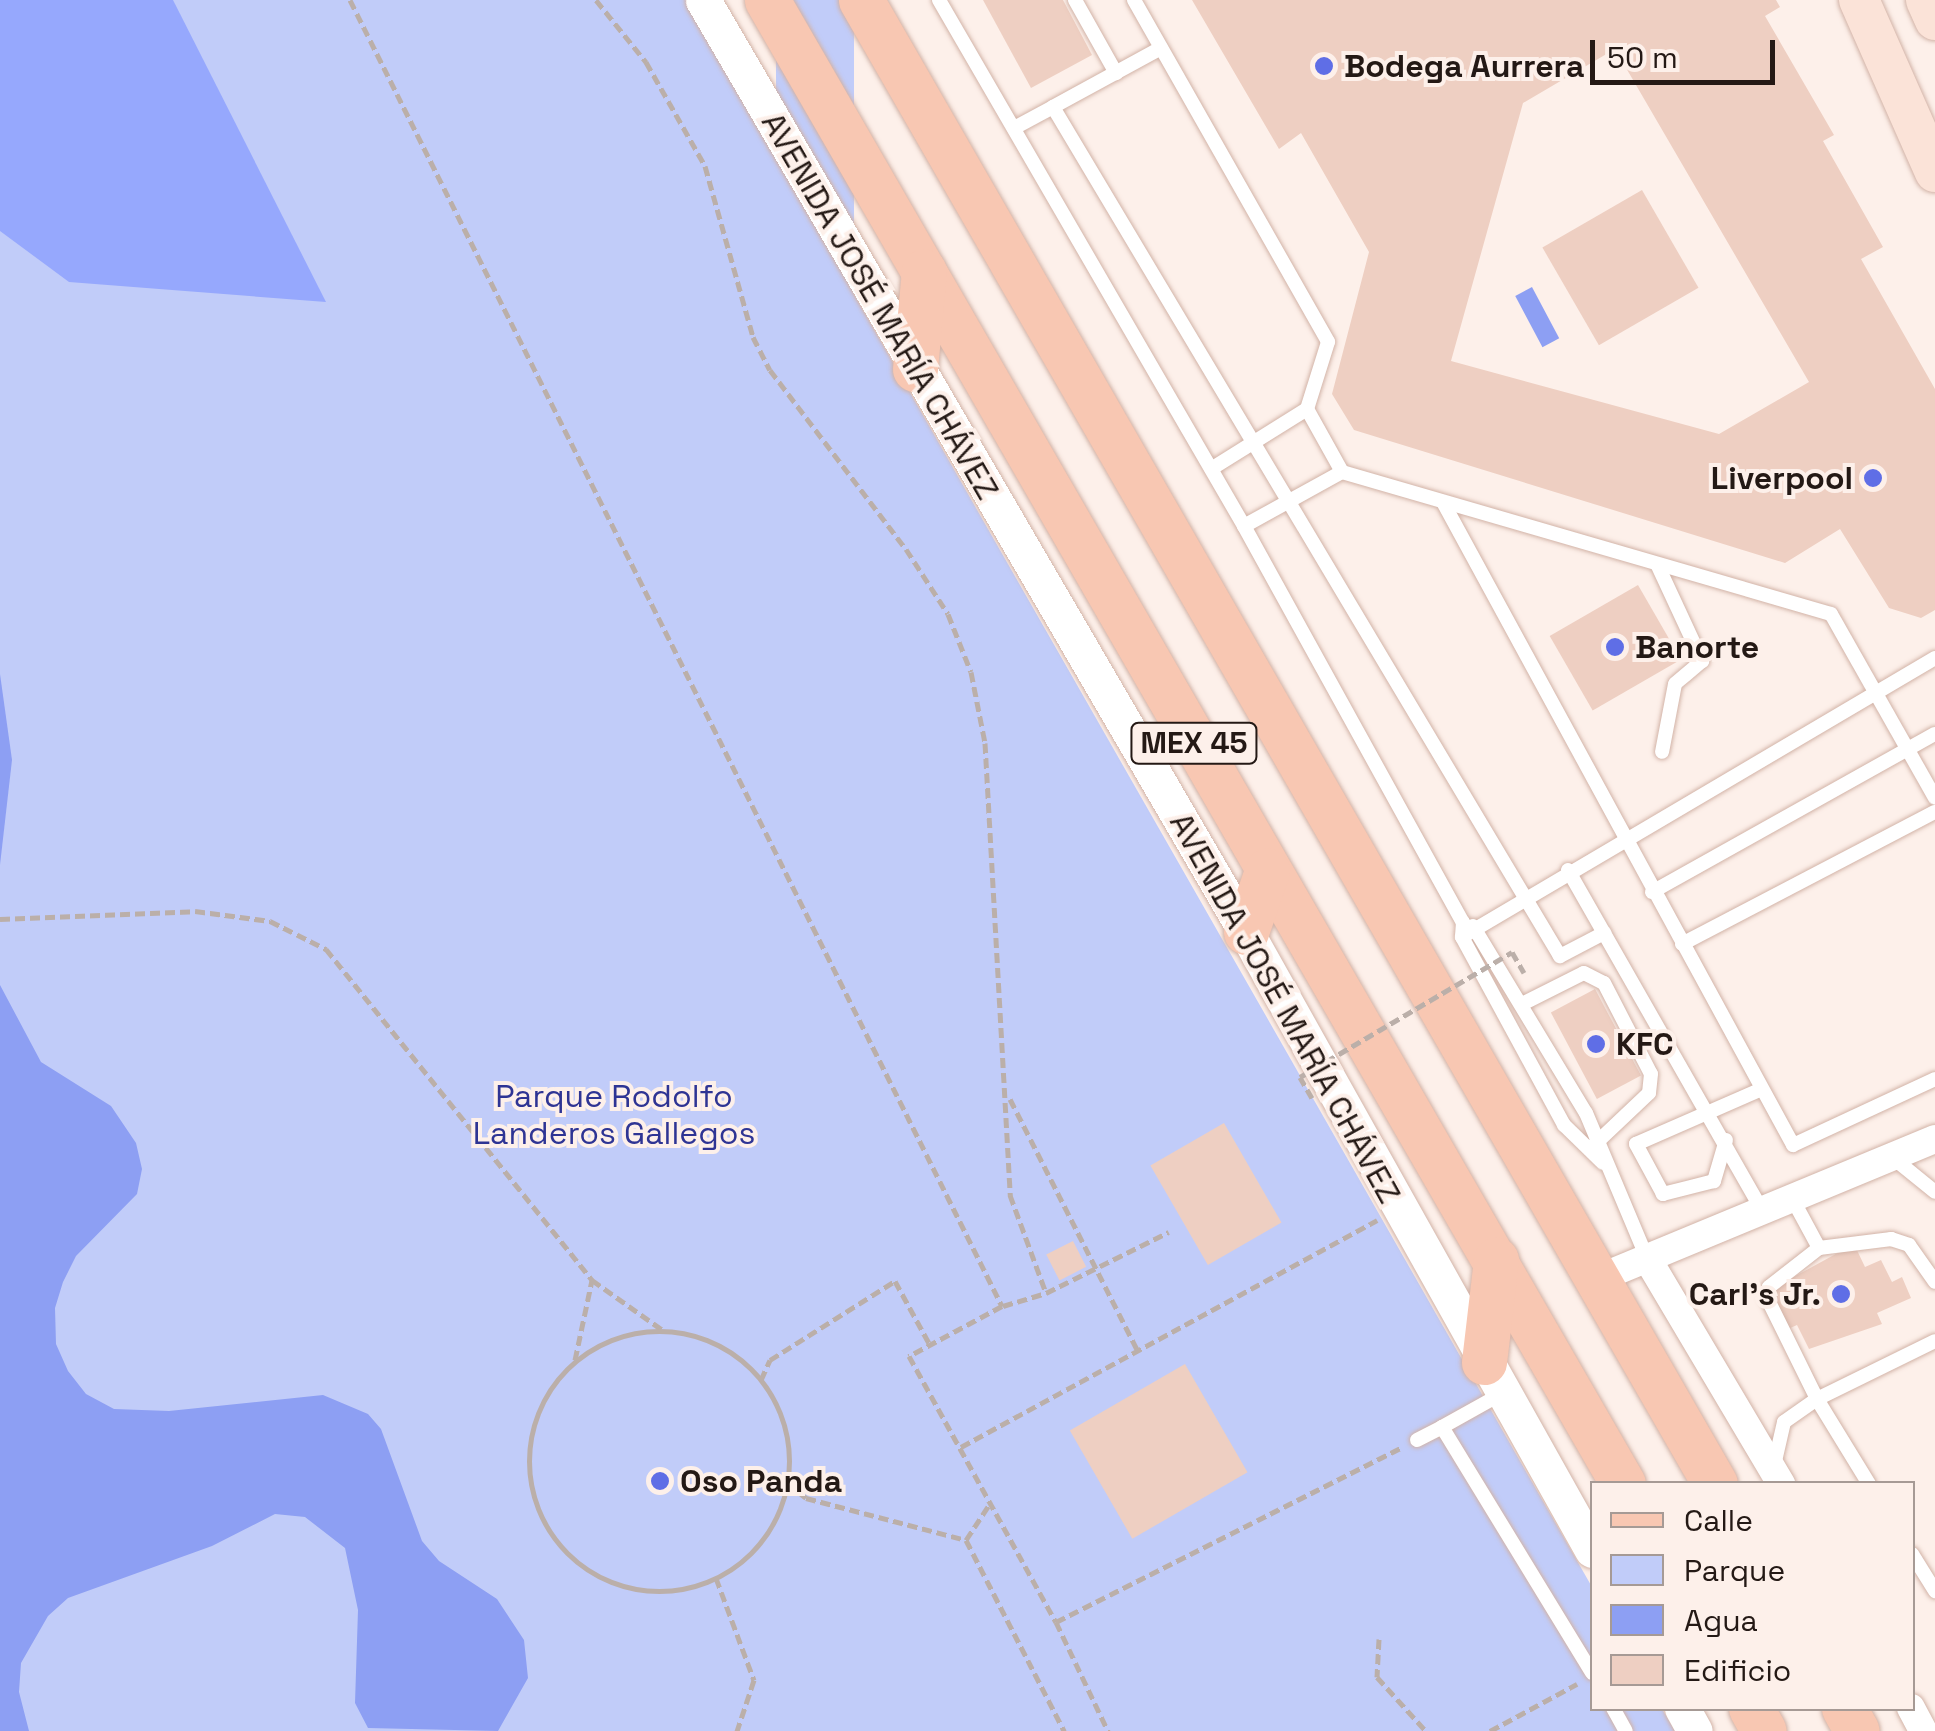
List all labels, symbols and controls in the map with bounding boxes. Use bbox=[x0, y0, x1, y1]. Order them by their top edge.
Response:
scale bar bbox=[1595, 20, 1780, 82]
text: 50 m bbox=[1607, 38, 1678, 77]
place label: Bodega Aurrera bbox=[1344, 47, 1585, 85]
marker: Bodega Aurrera bbox=[1313, 55, 1335, 77]
street label: AVENIDA JOSÉ MARÍA CHÁVEZ bbox=[753, 105, 1007, 507]
place label: Liverpool bbox=[1711, 459, 1853, 497]
marker: Liverpool bbox=[1862, 467, 1884, 489]
place label: Banorte bbox=[1635, 628, 1759, 666]
marker: Banorte bbox=[1604, 636, 1626, 658]
road number: MEX 45 bbox=[1129, 718, 1259, 768]
street label: AVENIDA JOSÉ MARÍA CHÁVEZ bbox=[1161, 806, 1409, 1210]
place label: KFC bbox=[1616, 1025, 1674, 1063]
marker: KFC bbox=[1585, 1033, 1607, 1055]
park label: Parque Rodolfo Landeros Gallegos bbox=[473, 1078, 755, 1153]
place label: Carl's Jr. bbox=[1689, 1275, 1821, 1313]
marker: Carl's Jr. bbox=[1830, 1283, 1852, 1305]
place label: Oso Panda bbox=[680, 1462, 842, 1500]
marker: Oso Panda bbox=[649, 1470, 671, 1492]
legend bbox=[1590, 1481, 1915, 1711]
text: Calle bbox=[1684, 1501, 1753, 1540]
text: Parque bbox=[1684, 1551, 1785, 1590]
text: Agua bbox=[1684, 1601, 1758, 1640]
text: Edificio bbox=[1684, 1651, 1791, 1690]

